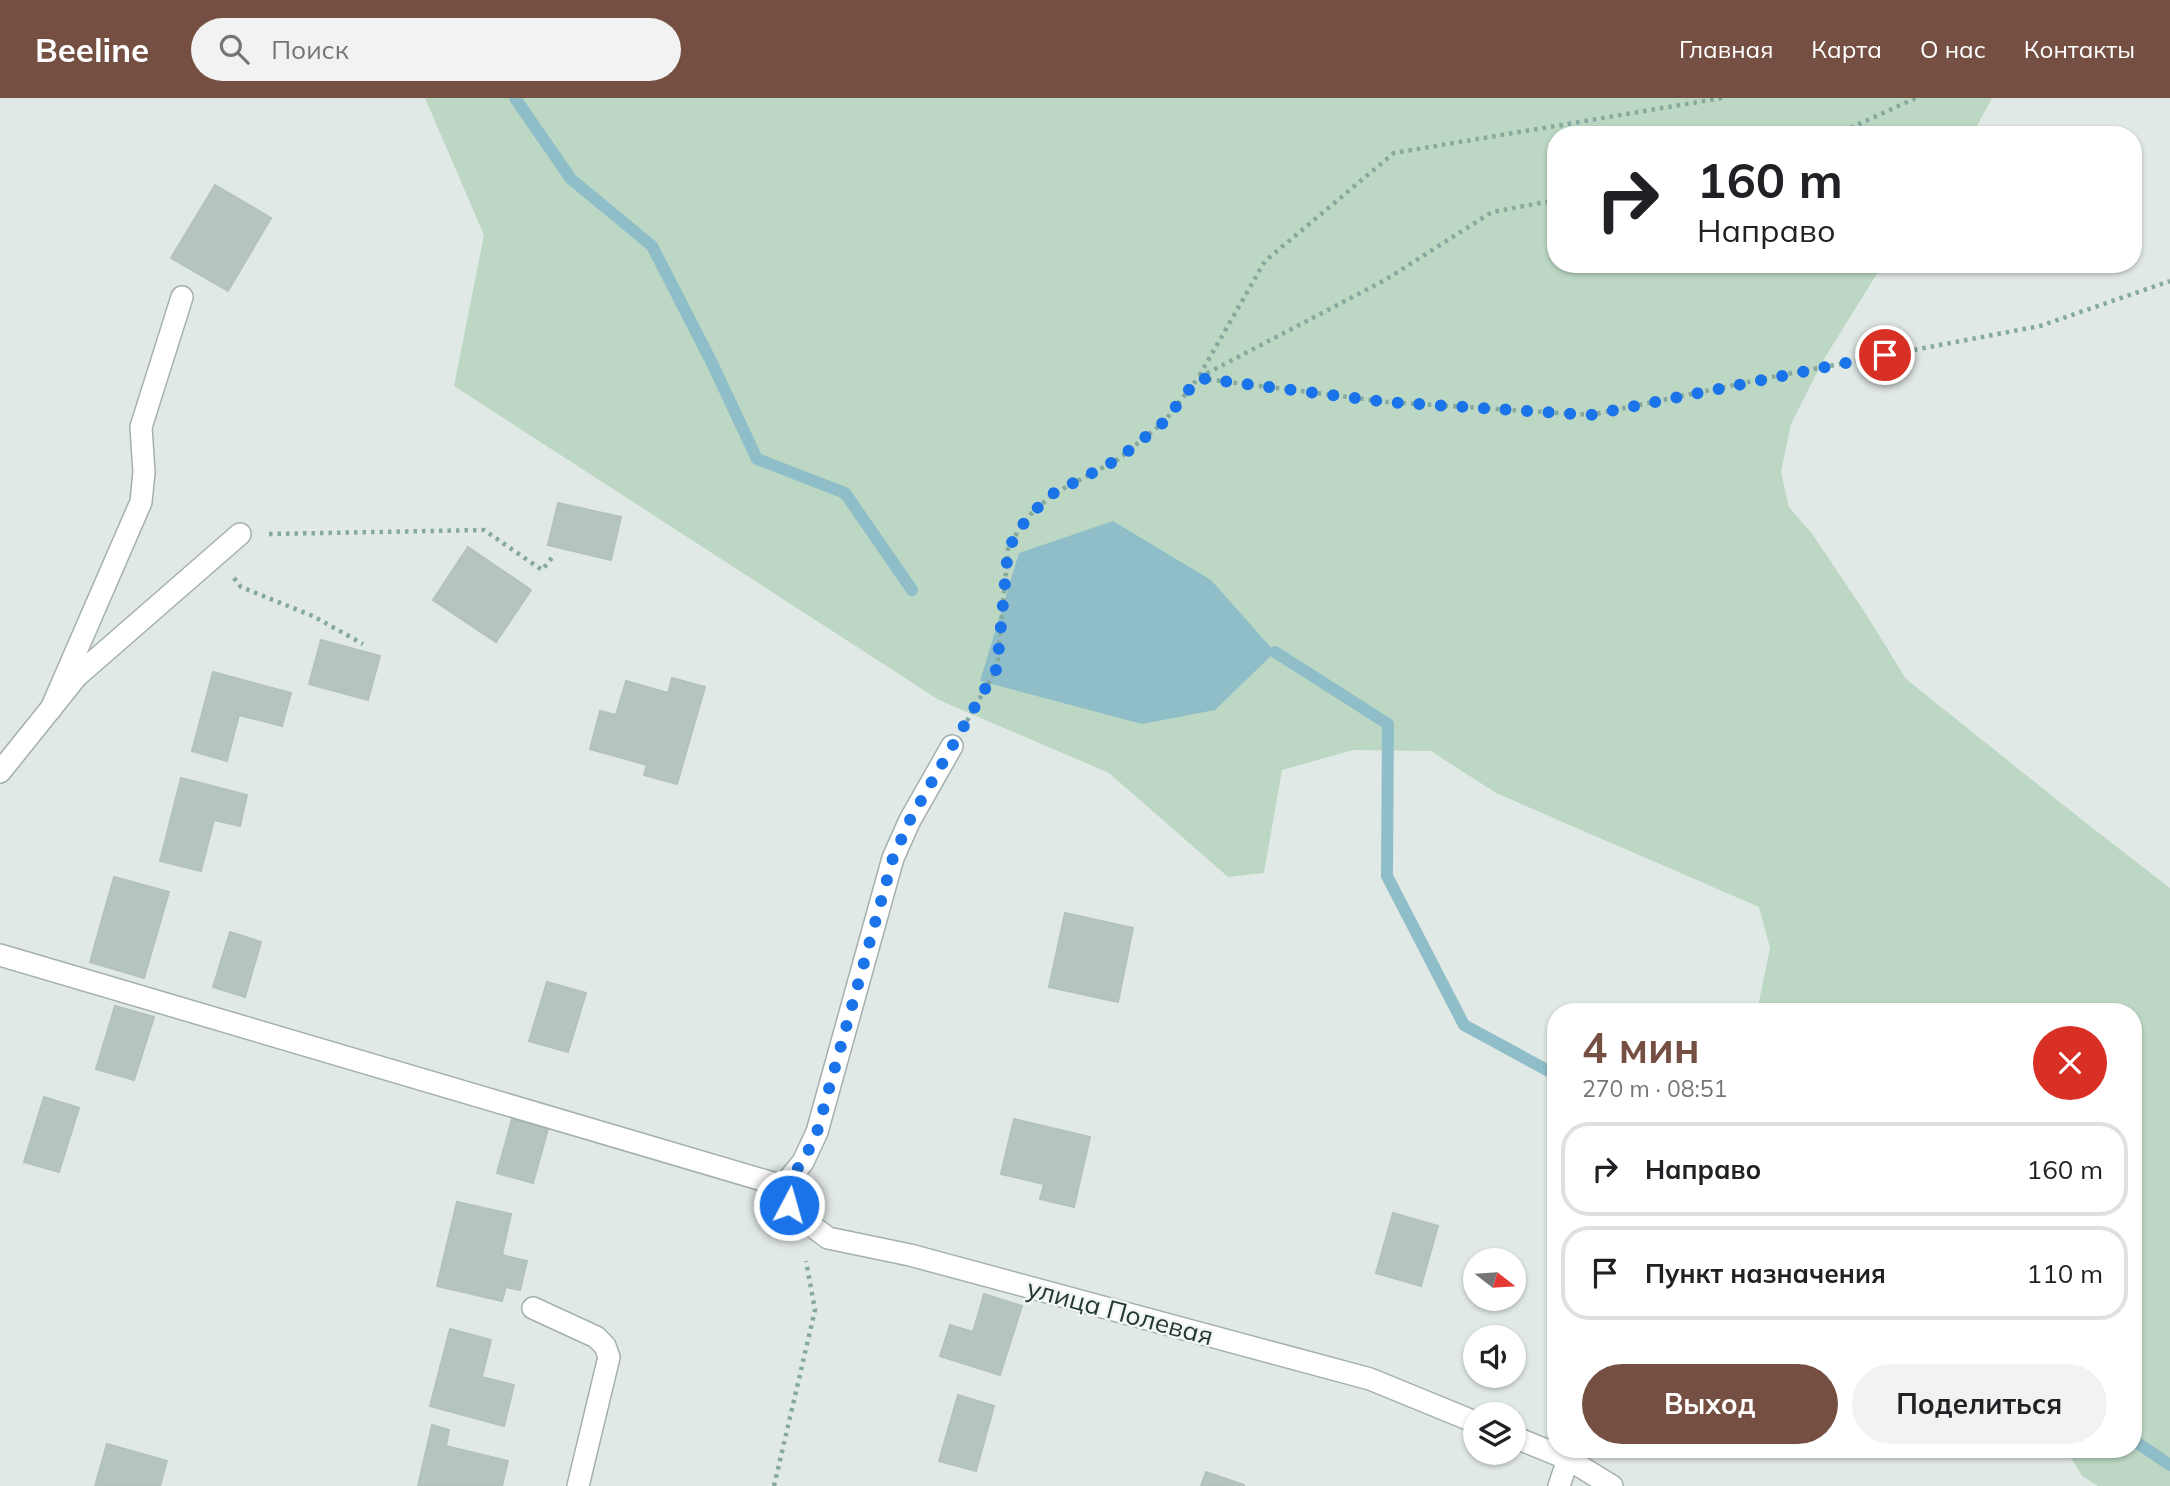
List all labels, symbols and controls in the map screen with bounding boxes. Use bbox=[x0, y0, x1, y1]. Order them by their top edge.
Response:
search box bbox=[191, 18, 681, 81]
text: Beeline bbox=[35, 29, 149, 70]
icon: search bbox=[215, 30, 253, 68]
text: Поиск bbox=[271, 33, 349, 66]
text: Главная bbox=[1679, 34, 1773, 64]
text: Карта bbox=[1811, 34, 1882, 64]
text: О нас bbox=[1920, 34, 1986, 64]
text: Контакты bbox=[2024, 34, 2135, 64]
text: 160 m bbox=[1697, 149, 1843, 210]
icon: right bbox=[1582, 154, 1673, 245]
text: Направо bbox=[1697, 210, 1836, 250]
pin bbox=[1855, 325, 1915, 385]
icon: arrive bbox=[1866, 336, 1904, 374]
text: 4 мин bbox=[1582, 1021, 1700, 1074]
button: close bbox=[2033, 1026, 2107, 1100]
text: 270 m · 08:51 bbox=[1582, 1074, 1727, 1103]
icon: right bbox=[1586, 1150, 1624, 1188]
text: Направо bbox=[1645, 1153, 1761, 1186]
text: 160 m bbox=[2027, 1153, 2103, 1186]
position arrow bbox=[752, 1168, 826, 1242]
north arrow bbox=[1463, 1248, 1526, 1311]
map controls bbox=[1463, 1248, 1526, 1465]
icon: arrive bbox=[1586, 1254, 1624, 1292]
text: Пункт назначения bbox=[1645, 1257, 1886, 1290]
text: 110 m bbox=[2027, 1257, 2103, 1290]
street label: улица Полевая bbox=[1023, 1271, 1217, 1352]
button: sound bbox=[1463, 1325, 1526, 1388]
button: Выход bbox=[1582, 1364, 1838, 1444]
button: Поделиться bbox=[1852, 1364, 2107, 1444]
button: layers bbox=[1463, 1402, 1526, 1465]

